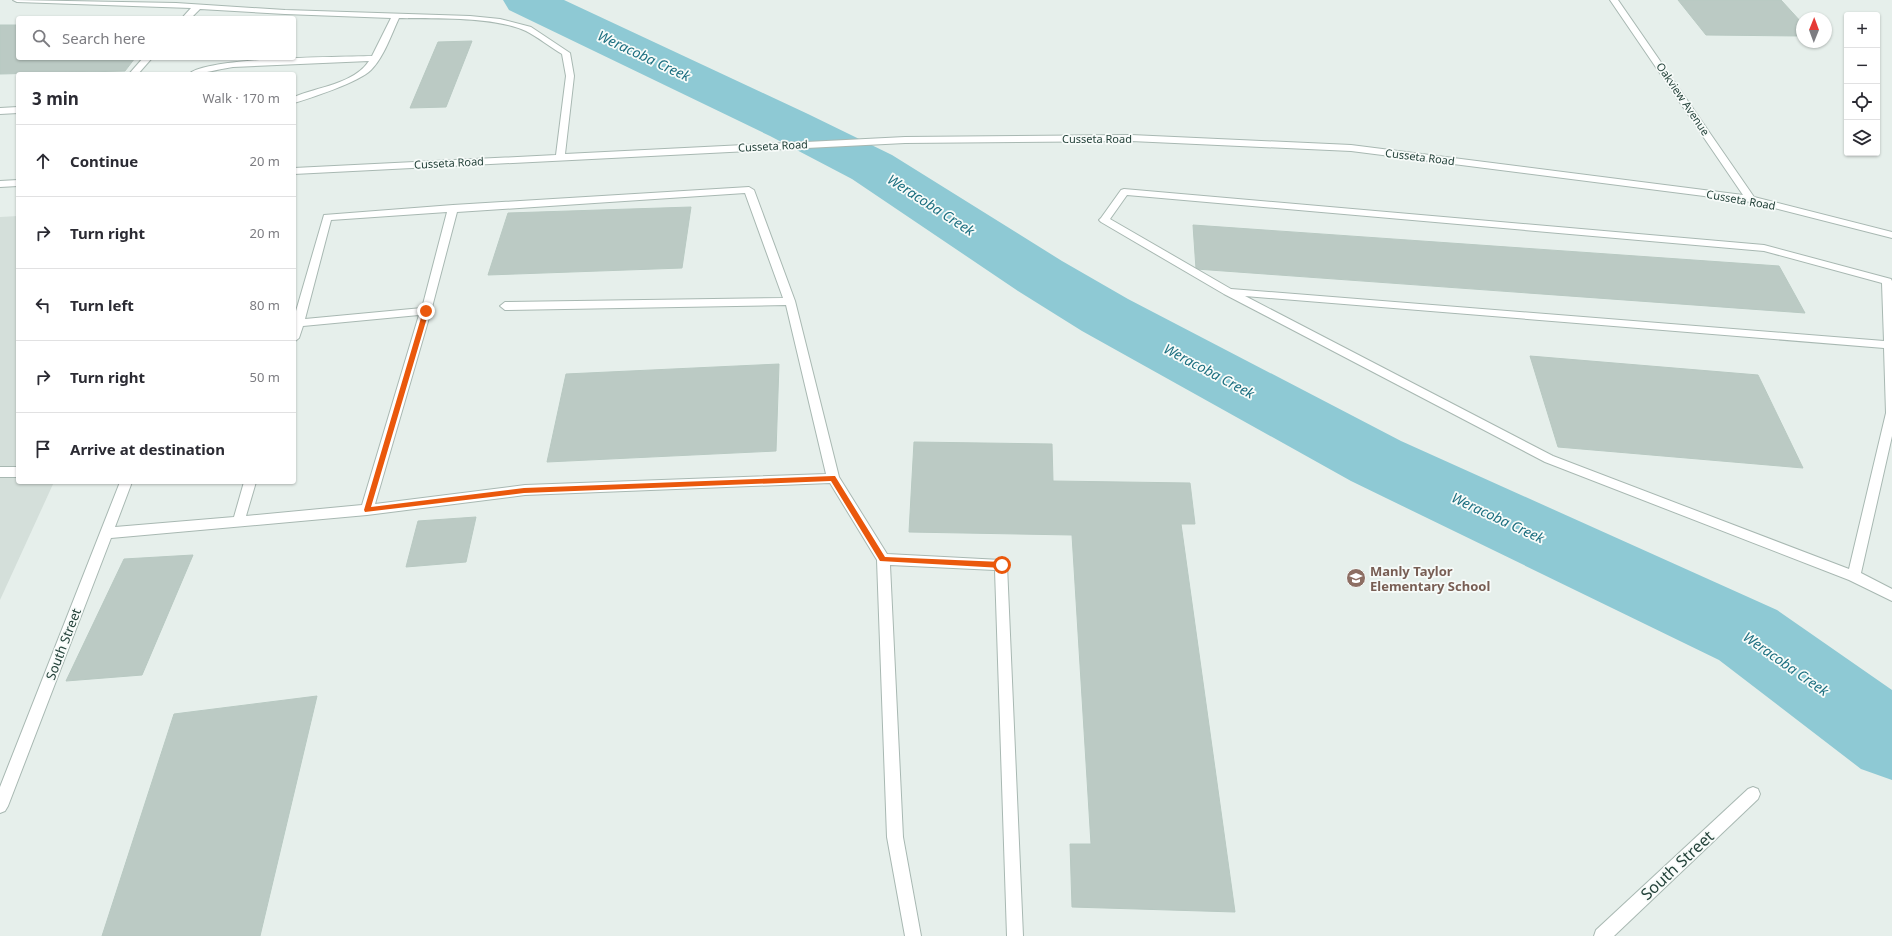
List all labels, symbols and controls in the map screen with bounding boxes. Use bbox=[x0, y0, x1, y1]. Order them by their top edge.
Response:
north arrow bbox=[1796, 12, 1832, 48]
map controls bbox=[1844, 12, 1880, 156]
button: + bbox=[1844, 12, 1880, 48]
search box bbox=[16, 16, 296, 60]
water label: Weracoba Creek bbox=[595, 26, 695, 86]
icon: search bbox=[30, 27, 52, 49]
text: Search here bbox=[62, 28, 145, 48]
button: − bbox=[1844, 48, 1880, 84]
street label: Oakview Avenue bbox=[1653, 59, 1713, 138]
button: locate bbox=[1844, 84, 1880, 120]
text: 3 min bbox=[32, 87, 79, 110]
text: Walk · 170 m bbox=[202, 89, 280, 107]
button: layers bbox=[1844, 120, 1880, 156]
street label: Cusseta Road bbox=[1062, 131, 1132, 146]
street label: Cusseta Road bbox=[738, 136, 808, 155]
street label: Cusseta Road bbox=[1384, 145, 1456, 168]
icon: ahead bbox=[32, 150, 54, 172]
text: Continue bbox=[70, 151, 138, 171]
text: 20 m bbox=[250, 152, 280, 170]
street label: Cusseta Road bbox=[414, 153, 484, 172]
water label: Weracoba Creek bbox=[884, 169, 979, 240]
street label: Cusseta Road bbox=[1705, 186, 1777, 213]
icon: right bbox=[32, 222, 54, 244]
text: Turn right bbox=[70, 223, 145, 243]
text: 20 m bbox=[250, 224, 280, 242]
icon: left bbox=[32, 294, 54, 316]
text: Turn left bbox=[70, 295, 134, 315]
text: 80 m bbox=[250, 296, 280, 314]
route end bbox=[417, 302, 435, 320]
water label: Weracoba Creek bbox=[1161, 339, 1259, 403]
icon: right bbox=[32, 366, 54, 388]
text: Turn right bbox=[70, 367, 145, 387]
text: 50 m bbox=[250, 368, 280, 386]
icon: arrive bbox=[32, 438, 54, 460]
text: Arrive at destination bbox=[70, 439, 225, 459]
water label: Weracoba Creek bbox=[1449, 488, 1549, 548]
route start bbox=[993, 556, 1011, 574]
place label: Manly Taylor Elementary School bbox=[1370, 562, 1490, 595]
school or university icon: Manly Taylor Elementary School bbox=[1345, 567, 1367, 589]
street label: South Street bbox=[41, 605, 85, 682]
water label: Weracoba Creek bbox=[1740, 627, 1834, 701]
street label: South Street bbox=[1636, 825, 1719, 905]

